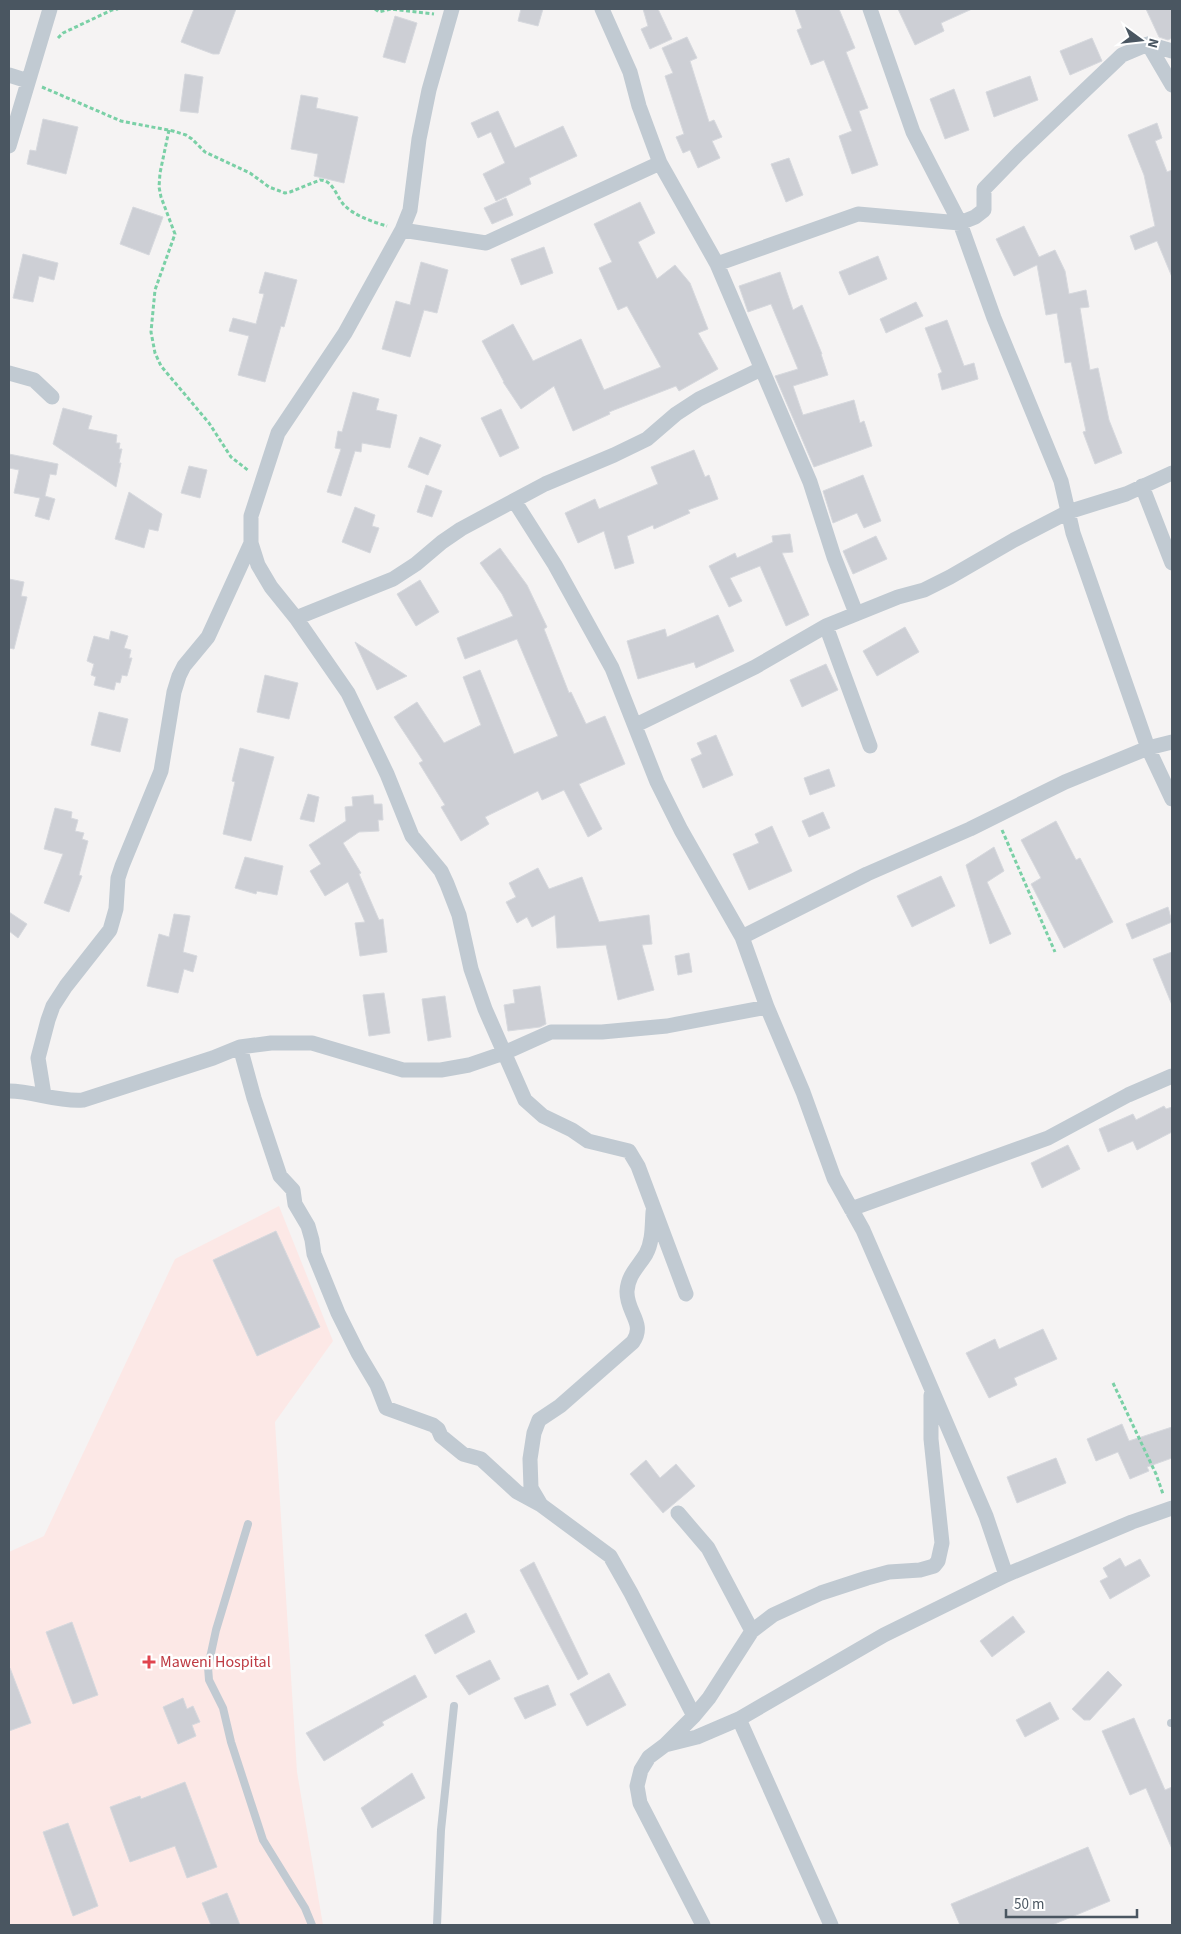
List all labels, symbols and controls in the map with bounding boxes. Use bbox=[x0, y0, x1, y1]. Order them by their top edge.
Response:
north arrow bbox=[1116, 15, 1166, 65]
text: N bbox=[1142, 36, 1163, 50]
place label: Maweni Hospital bbox=[160, 1651, 271, 1673]
marker: Maweni Hospital bbox=[142, 1655, 156, 1669]
scale bar bbox=[1006, 1886, 1137, 1918]
text: 50 m bbox=[1014, 1894, 1044, 1915]

